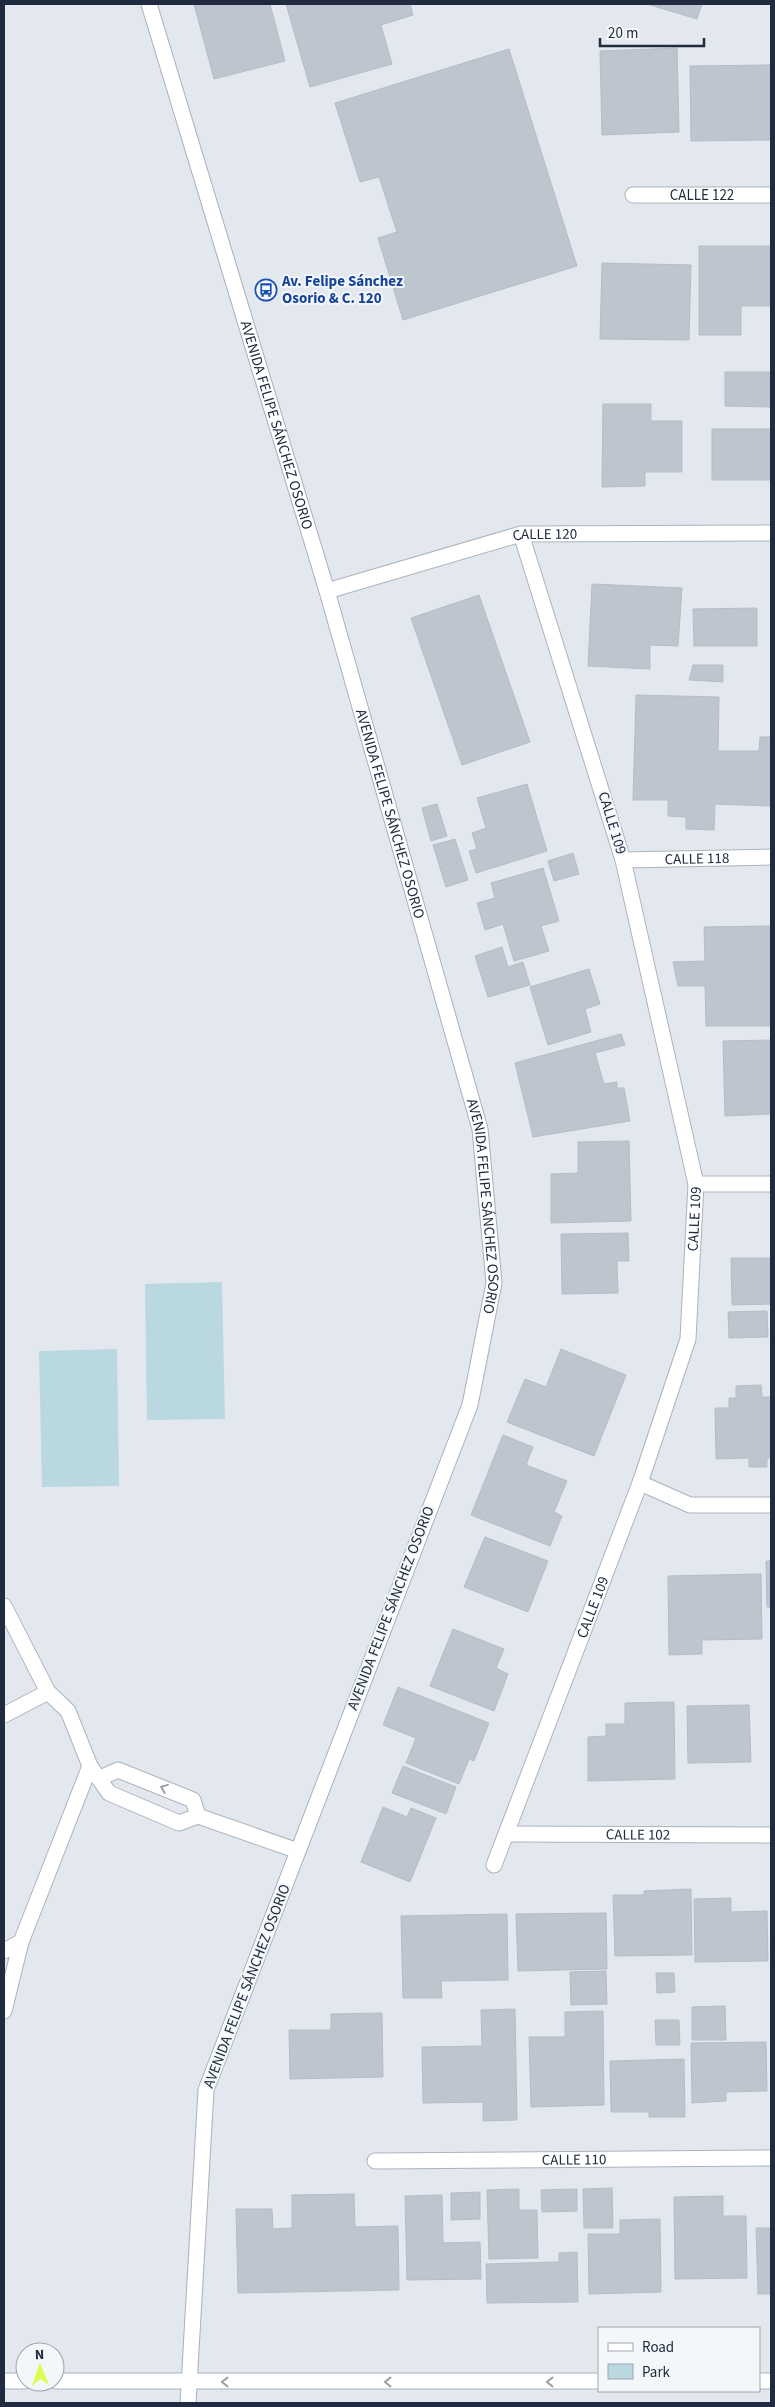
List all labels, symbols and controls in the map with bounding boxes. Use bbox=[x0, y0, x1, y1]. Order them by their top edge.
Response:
scale bar bbox=[600, 15, 704, 47]
text: 20 m bbox=[608, 23, 638, 44]
street label: CALLE 122 bbox=[670, 185, 734, 206]
place label: Av. Felipe Sánchez Osorio & C. 120 bbox=[281, 271, 403, 309]
bus stop icon: Av. Felipe Sánchez Osorio & C. 120 bbox=[254, 278, 278, 302]
street label: AVENIDA FELIPE SÁNCHEZ OSORIO bbox=[235, 318, 318, 532]
street label: CALLE 120 bbox=[510, 523, 577, 546]
street label: AVENIDA FELIPE SÁNCHEZ OSORIO bbox=[351, 706, 430, 921]
street label: CALLE 109 bbox=[593, 789, 631, 857]
street label: CALLE 118 bbox=[664, 847, 730, 870]
street label: AVENIDA FELIPE SÁNCHEZ OSORIO bbox=[461, 1096, 505, 1316]
street label: CALLE 109 bbox=[682, 1186, 706, 1252]
street label: AVENIDA FELIPE SÁNCHEZ OSORIO bbox=[342, 1503, 440, 1713]
street label: CALLE 109 bbox=[571, 1573, 614, 1641]
one-way arrow bbox=[160, 1784, 169, 1794]
street label: CALLE 102 bbox=[606, 1824, 670, 1845]
street label: AVENIDA FELIPE SÁNCHEZ OSORIO bbox=[198, 1881, 296, 2091]
street label: CALLE 110 bbox=[542, 2149, 606, 2170]
legend bbox=[598, 2327, 760, 2392]
text: Road bbox=[642, 2337, 674, 2358]
north arrow bbox=[15, 2342, 65, 2392]
text: N bbox=[35, 2345, 45, 2365]
text: Park bbox=[642, 2362, 671, 2383]
one-way arrow bbox=[221, 2377, 228, 2387]
one-way arrow bbox=[383, 2377, 391, 2387]
one-way arrow bbox=[546, 2377, 554, 2387]

